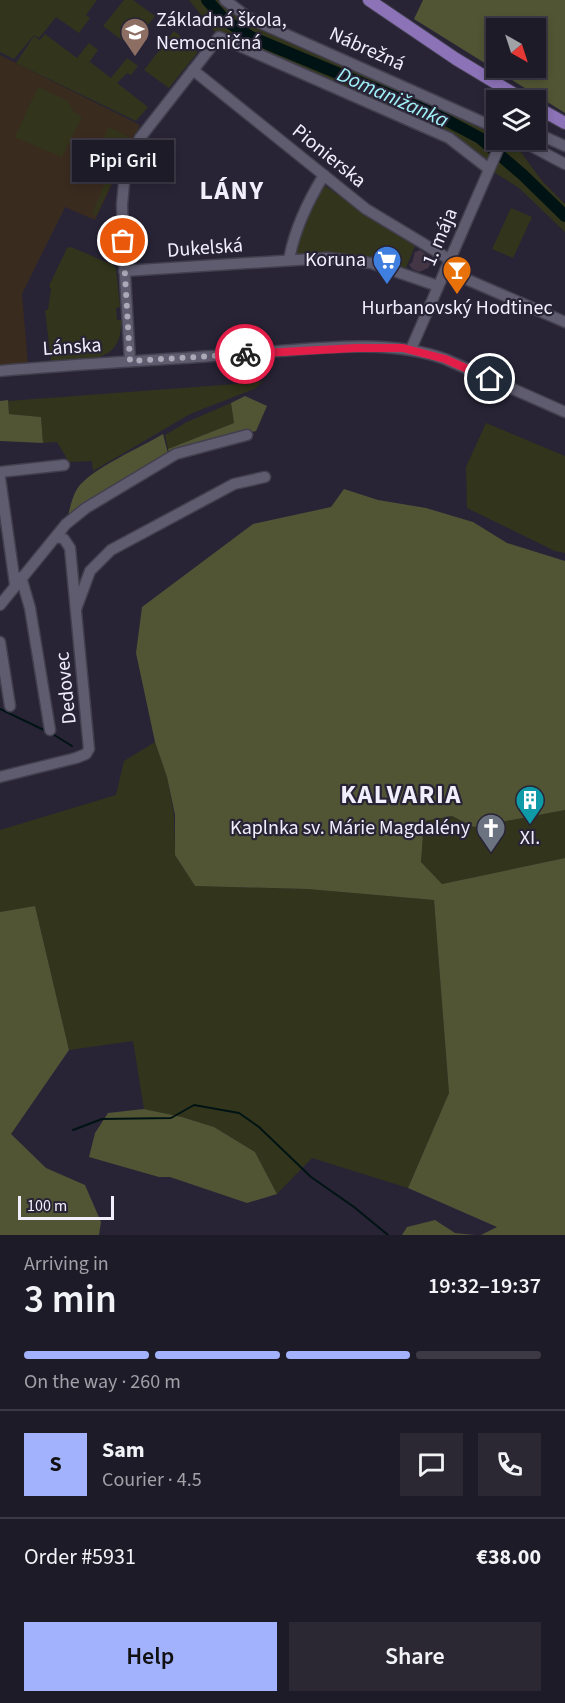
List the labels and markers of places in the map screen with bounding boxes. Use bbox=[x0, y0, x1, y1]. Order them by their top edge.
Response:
place label: Základná škola, Nemocničná bbox=[156, 6, 287, 57]
school or university icon: Základná škola, Nemocničná bbox=[119, 16, 151, 58]
callout: Pipi Gril bbox=[72, 139, 174, 181]
pin bbox=[97, 215, 148, 266]
supermarket icon: Koruna bbox=[371, 244, 403, 286]
place label: Koruna bbox=[305, 246, 366, 274]
bar icon: Hurbanovský Hodtinec bbox=[441, 254, 473, 296]
place label: Hurbanovský Hodtinec bbox=[361, 294, 553, 322]
pin bbox=[464, 353, 515, 404]
building icon: XI. bbox=[514, 784, 546, 826]
church icon: Kaplnka sv. Márie Magdalény bbox=[475, 812, 507, 854]
place label: Kaplnka sv. Márie Magdalény bbox=[230, 814, 471, 842]
place label: XI. bbox=[520, 824, 540, 852]

